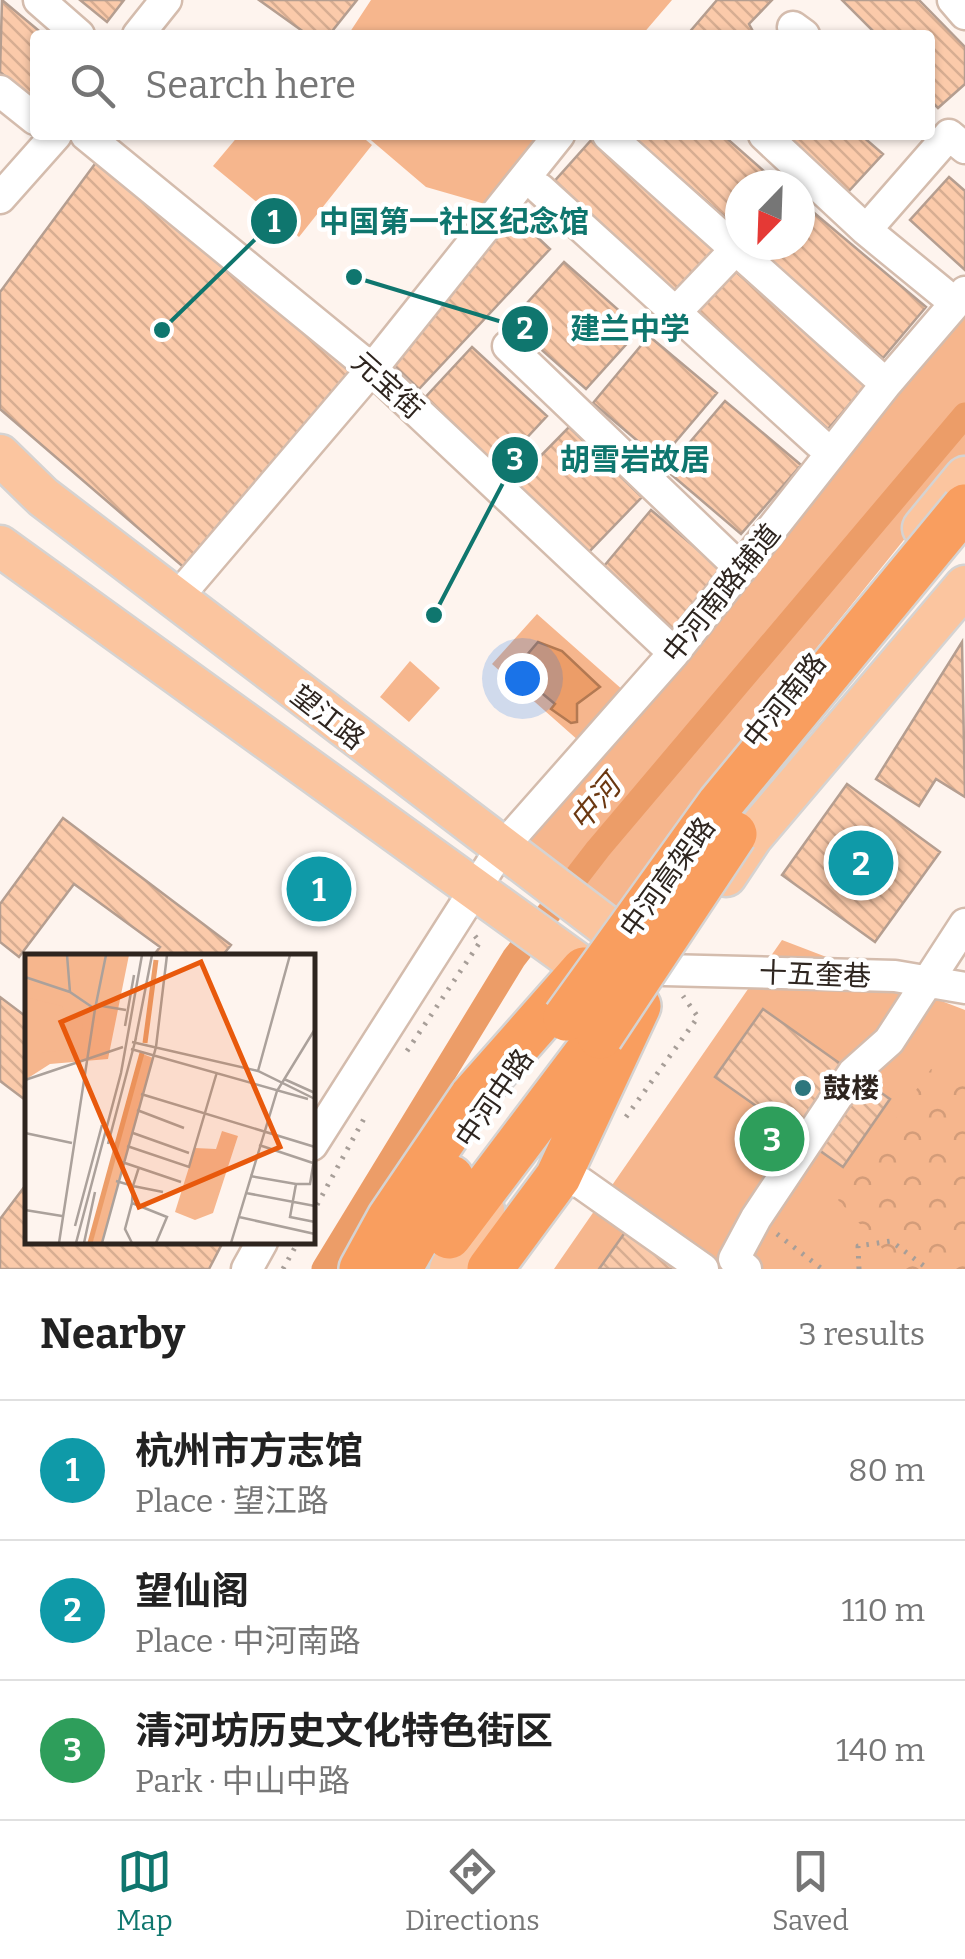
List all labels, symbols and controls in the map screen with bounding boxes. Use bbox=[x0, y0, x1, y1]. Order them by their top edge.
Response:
search box bbox=[30, 30, 935, 140]
icon: search bbox=[65, 58, 120, 113]
text: Search here bbox=[145, 62, 356, 108]
north arrow bbox=[725, 170, 815, 260]
callout: 中国第一社区纪念馆 bbox=[249, 191, 609, 251]
text: 1 bbox=[268, 204, 281, 240]
text: 中国第一社区纪念馆 bbox=[319, 204, 589, 240]
callout: 建兰中学 bbox=[500, 299, 710, 359]
text: 2 bbox=[517, 311, 533, 347]
text: 建兰中学 bbox=[570, 311, 690, 347]
street label: 元宝街 bbox=[345, 345, 430, 426]
callout: 胡雪岩故居 bbox=[490, 430, 730, 490]
text: 3 bbox=[506, 442, 524, 478]
text: 胡雪岩故居 bbox=[560, 442, 710, 478]
street label: 中河南路辅道 bbox=[656, 518, 787, 669]
street label: 中河南路 bbox=[736, 646, 832, 754]
your location bbox=[497, 653, 548, 704]
street label: 望江路 bbox=[284, 679, 371, 756]
water label: 中河 bbox=[562, 765, 631, 838]
street label: 中河高架路 bbox=[613, 811, 722, 944]
pin: 2 bbox=[828, 826, 894, 900]
pin: 1 bbox=[286, 852, 352, 926]
inset map bbox=[25, 954, 315, 1244]
street label: 十五奎巷 bbox=[758, 956, 872, 993]
street label: 中河中路 bbox=[449, 1043, 540, 1154]
place label: 鼓楼 bbox=[823, 1072, 879, 1105]
marker: 鼓楼 bbox=[792, 1077, 814, 1099]
pin: 3 bbox=[740, 1102, 804, 1176]
text: Nearby bbox=[40, 1309, 185, 1359]
text: 3 results bbox=[799, 1315, 925, 1353]
text: 杭州市方志馆 bbox=[135, 1428, 363, 1474]
text: 1 bbox=[66, 1451, 79, 1489]
text: 80 m bbox=[848, 1451, 925, 1489]
text: Place · 望江路 bbox=[135, 1482, 329, 1520]
text: 望仙阁 bbox=[135, 1568, 249, 1614]
text: 2 bbox=[63, 1591, 82, 1629]
text: 110 m bbox=[842, 1591, 925, 1629]
text: Place · 中河南路 bbox=[135, 1622, 361, 1660]
text: 清河坊历史文化特色街区 bbox=[135, 1708, 553, 1754]
text: 3 bbox=[63, 1731, 82, 1769]
text: 140 m bbox=[836, 1731, 925, 1769]
text: Park · 中山中路 bbox=[135, 1762, 350, 1800]
tab: Map bbox=[116, 1844, 173, 1937]
tab: Directions bbox=[405, 1844, 540, 1937]
tab: Saved bbox=[772, 1844, 849, 1937]

